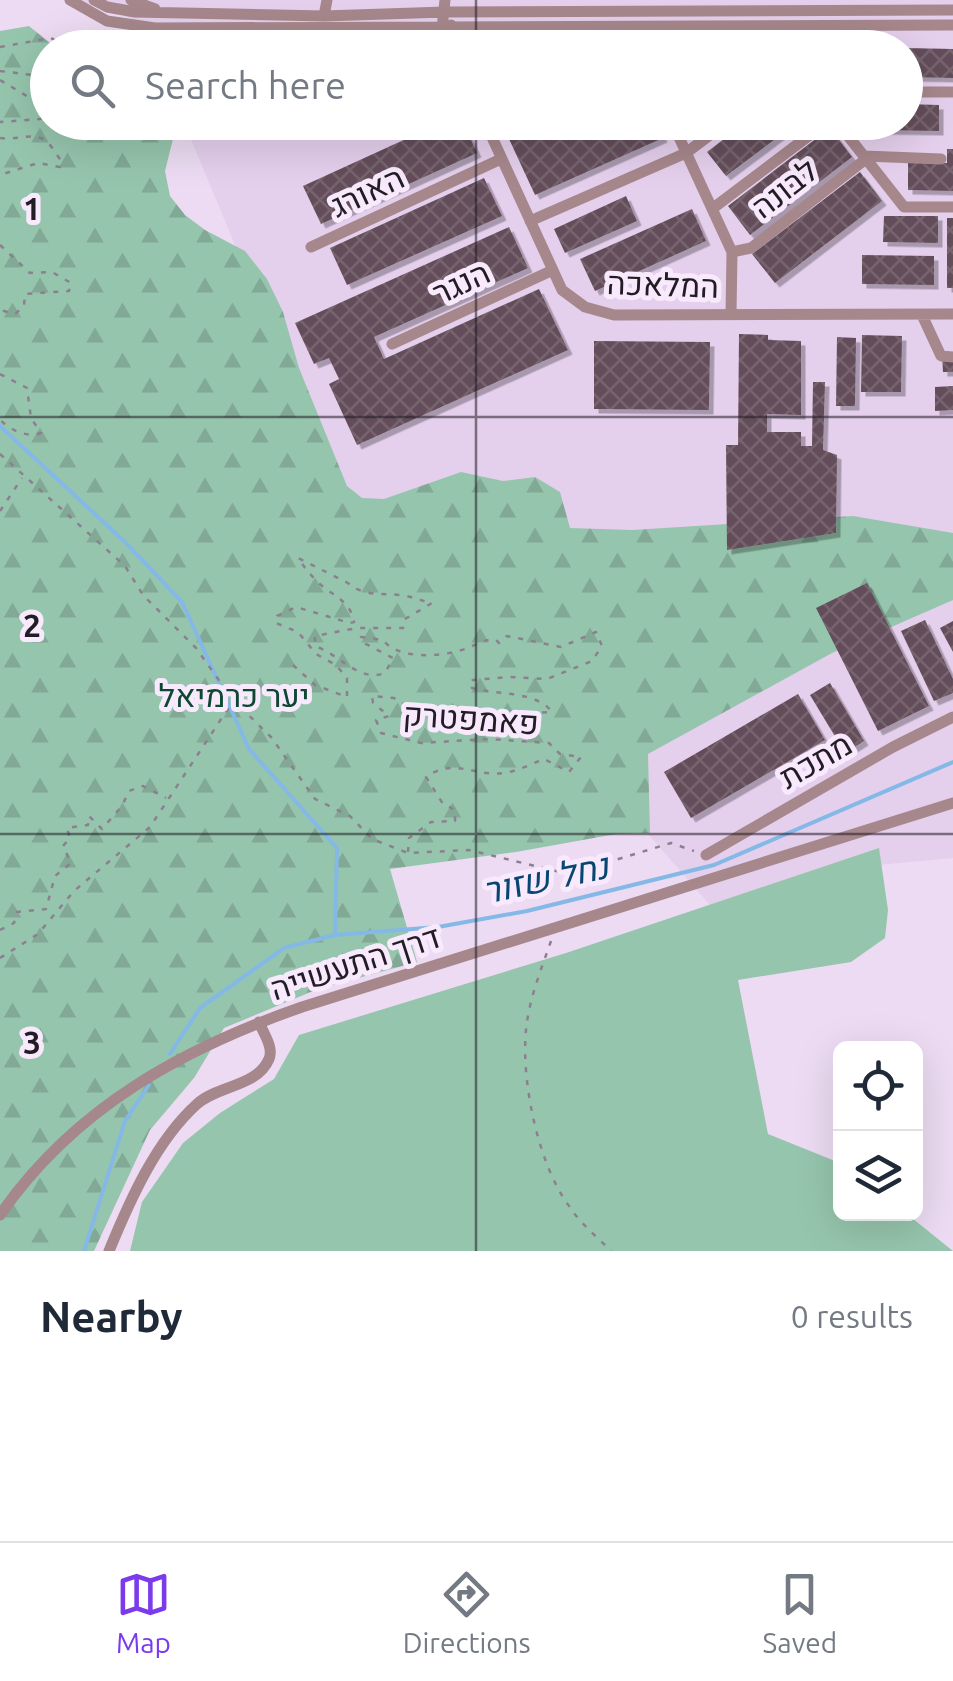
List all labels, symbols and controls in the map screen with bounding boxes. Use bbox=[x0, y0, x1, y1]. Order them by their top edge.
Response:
search box bbox=[30, 30, 923, 140]
icon: search bbox=[65, 58, 120, 113]
text: Search here bbox=[145, 64, 346, 106]
street label: לבונה bbox=[744, 151, 824, 225]
street label: האורג bbox=[325, 158, 409, 224]
text: 1 bbox=[23, 190, 41, 226]
street label: הנגר bbox=[427, 253, 495, 311]
street label: המלאכה bbox=[606, 264, 720, 304]
text: 2 bbox=[23, 607, 41, 643]
park label: יער כרמיאל bbox=[158, 677, 310, 713]
street label: פאמפטרק bbox=[402, 695, 540, 741]
street label: מתכת bbox=[772, 725, 858, 795]
water label: נחל שזור bbox=[478, 845, 614, 911]
street label: דרך התעשייה bbox=[266, 918, 444, 1006]
text: 3 bbox=[23, 1024, 41, 1060]
map controls bbox=[833, 1041, 923, 1221]
button: locate bbox=[833, 1041, 923, 1131]
button: layers bbox=[833, 1131, 923, 1221]
text: Nearby bbox=[40, 1293, 183, 1340]
text: 0 results bbox=[791, 1298, 913, 1334]
tab: Map bbox=[116, 1567, 171, 1658]
tab: Directions bbox=[403, 1567, 531, 1658]
tab: Saved bbox=[763, 1567, 837, 1658]

